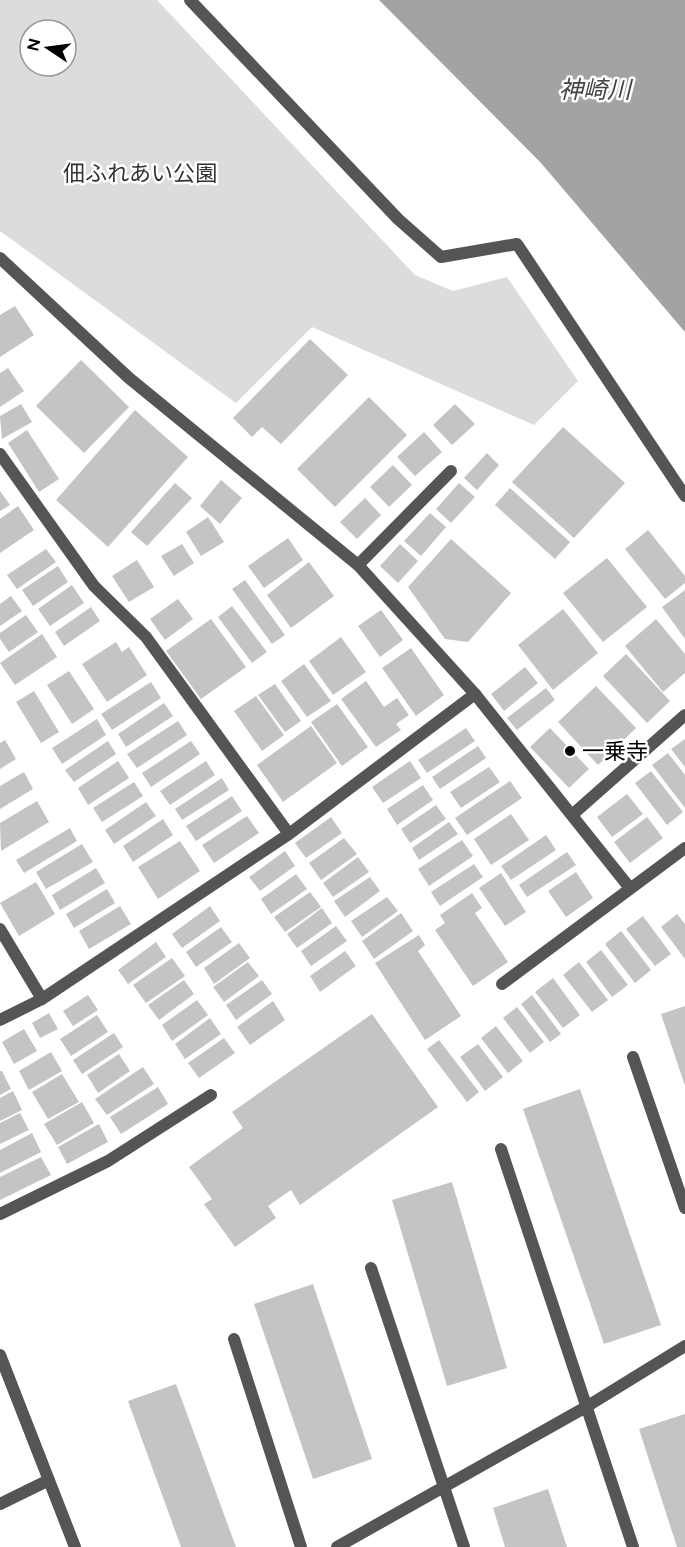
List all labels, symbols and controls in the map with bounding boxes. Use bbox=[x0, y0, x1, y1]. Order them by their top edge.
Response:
north arrow bbox=[18, 18, 78, 78]
text: N bbox=[23, 37, 45, 53]
water label: 神崎川 bbox=[559, 75, 634, 104]
park label: 佃ふれあい公園 bbox=[63, 160, 217, 187]
place label: 一乗寺 bbox=[582, 738, 648, 765]
marker: 一乗寺 bbox=[563, 744, 577, 758]

